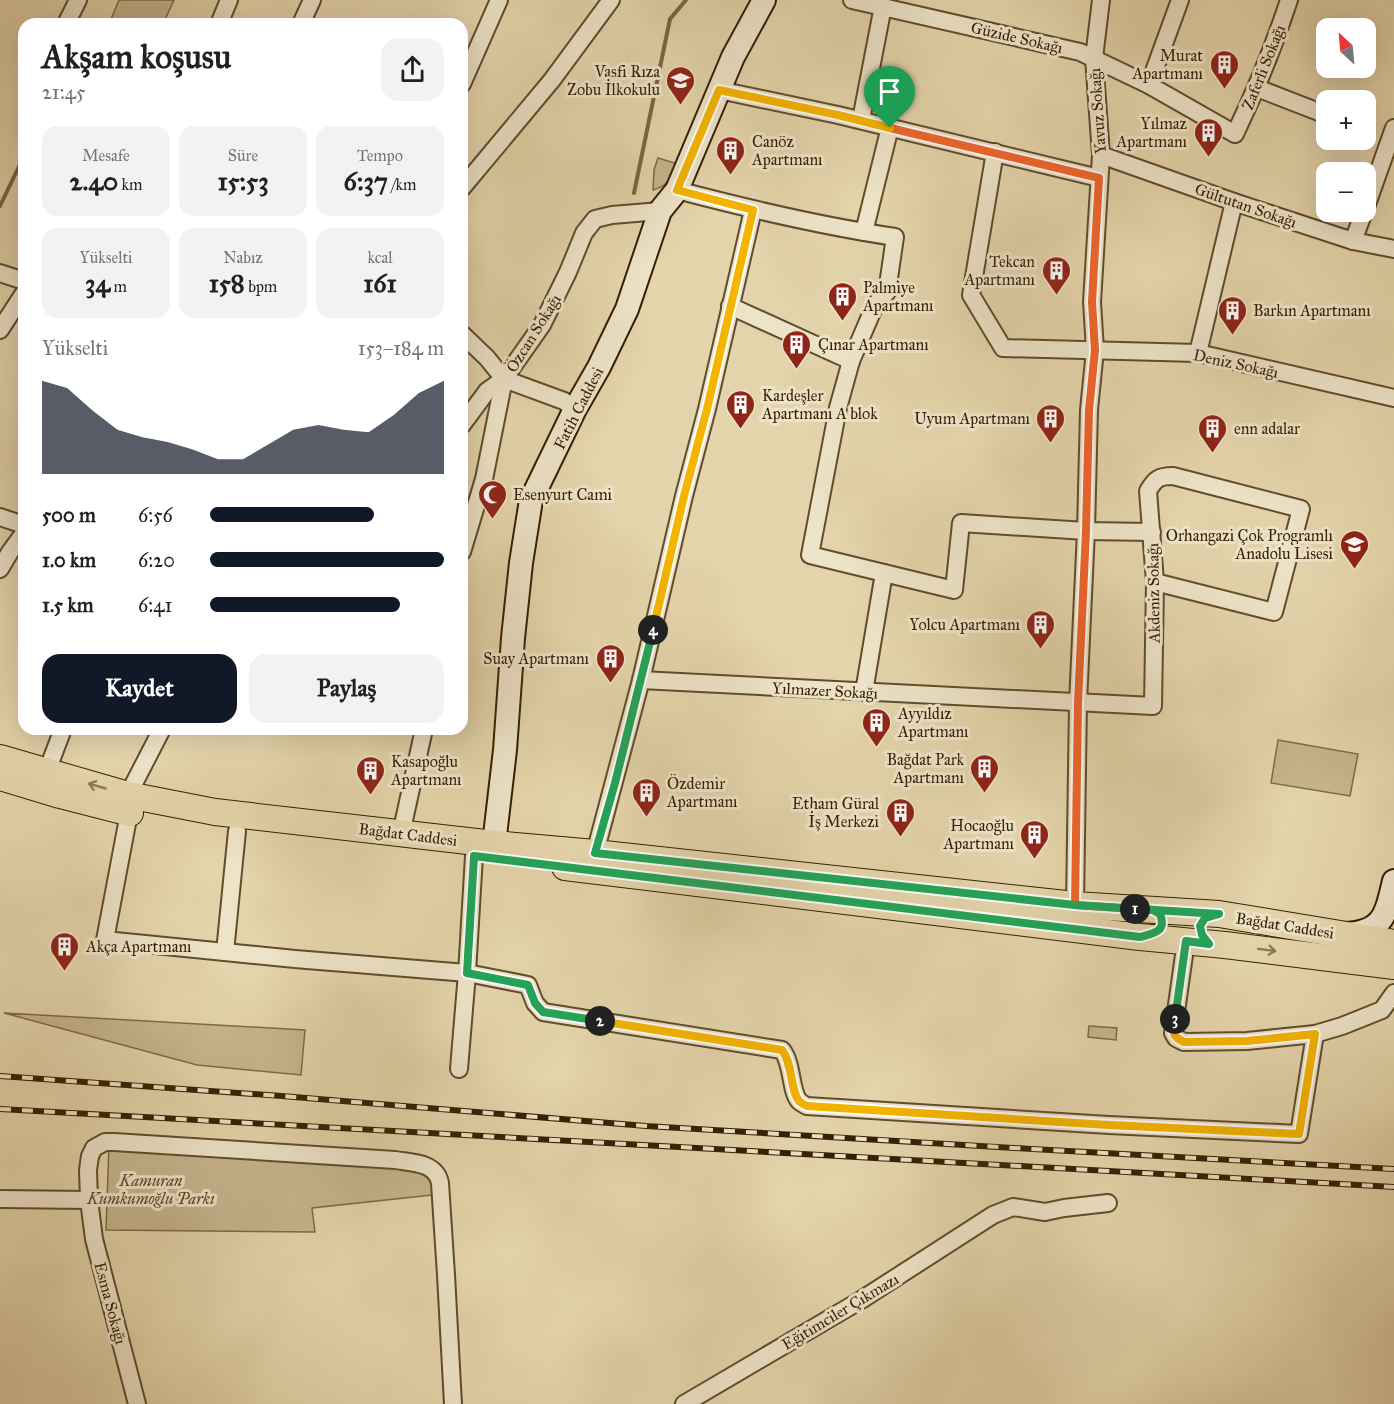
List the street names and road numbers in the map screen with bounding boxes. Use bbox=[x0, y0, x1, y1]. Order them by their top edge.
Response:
street label: Güzide Sokağı bbox=[969, 18, 1065, 58]
street label: Zaferli Sokağı bbox=[1238, 21, 1290, 113]
street label: Yavuz Sokağı bbox=[1085, 67, 1111, 155]
street label: Gültutan Sokağı bbox=[1192, 179, 1300, 233]
street label: Özcan Sokağı bbox=[501, 290, 566, 376]
street label: Deniz Sokağı bbox=[1191, 345, 1281, 383]
street label: Fatih Caddesi bbox=[550, 363, 608, 453]
street label: Akdeniz Sokağı bbox=[1143, 542, 1165, 644]
street label: Yılmazer Sokağı bbox=[772, 678, 879, 704]
street label: Bağdat Caddesi bbox=[357, 819, 459, 851]
street label: Bağdat Caddesi bbox=[1234, 908, 1336, 944]
street label: Esma Sokağı bbox=[89, 1260, 131, 1347]
street label: Eğitimciler Çıkmazı bbox=[778, 1269, 903, 1355]

